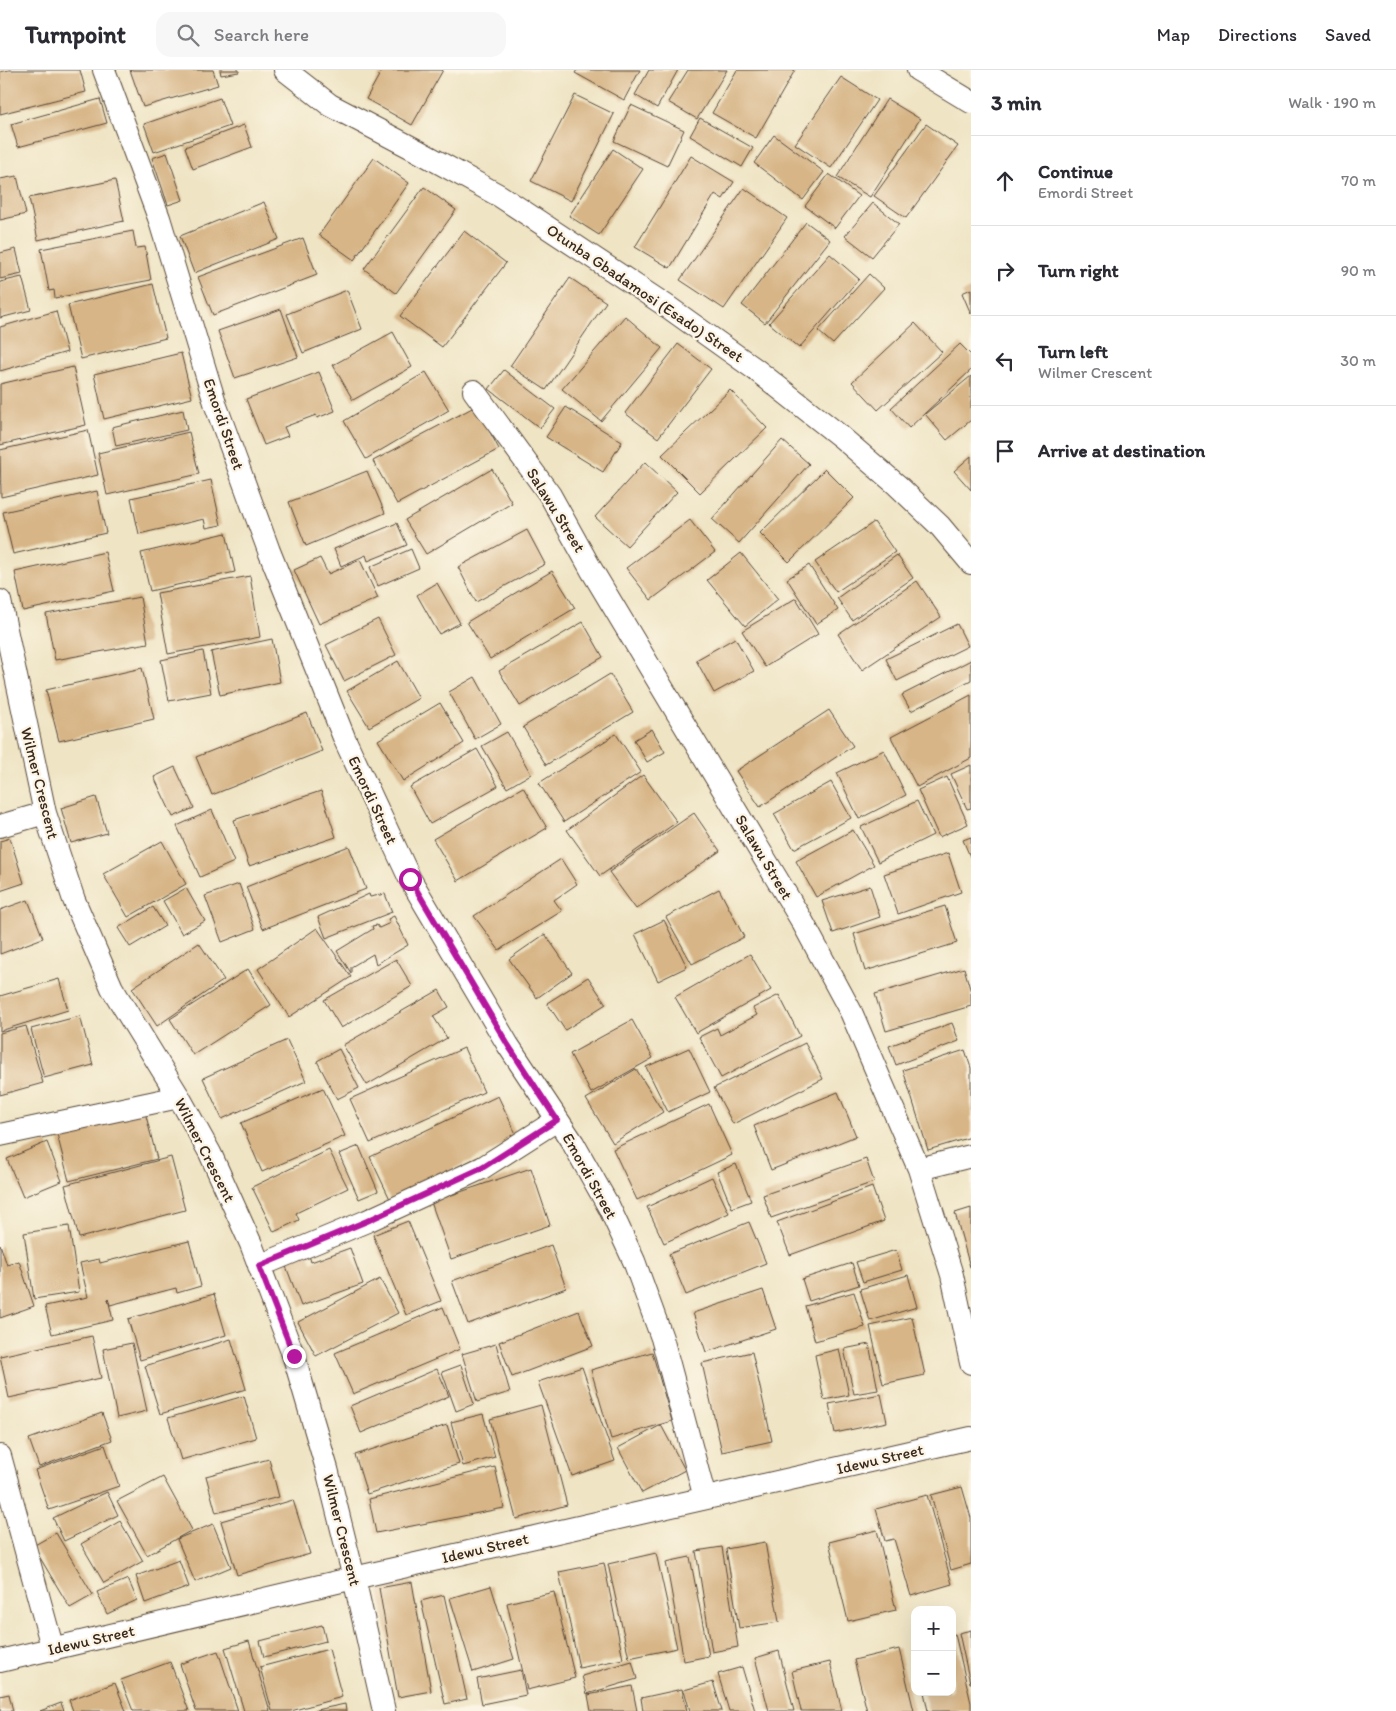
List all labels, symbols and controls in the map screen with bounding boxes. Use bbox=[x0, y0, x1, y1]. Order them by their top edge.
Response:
search box bbox=[156, 12, 506, 57]
text: Turnpoint bbox=[25, 20, 126, 49]
icon: search bbox=[174, 21, 202, 49]
text: Search here bbox=[214, 23, 309, 46]
text: Map bbox=[1157, 24, 1190, 46]
text: Directions bbox=[1218, 24, 1297, 46]
text: Saved bbox=[1325, 24, 1371, 46]
text: 3 min bbox=[991, 90, 1041, 115]
text: Walk · 190 m bbox=[1288, 93, 1376, 112]
text: Continue bbox=[1038, 160, 1113, 183]
icon: ahead bbox=[991, 167, 1019, 195]
text: 70 m bbox=[1341, 171, 1376, 190]
text: Emordi Street bbox=[1038, 183, 1133, 202]
street label: Otunba Gbadamosi (Esado) Street bbox=[543, 220, 747, 366]
icon: right bbox=[991, 257, 1019, 285]
text: Turn right bbox=[1038, 259, 1119, 282]
text: 90 m bbox=[1341, 261, 1376, 280]
text: Turn left bbox=[1038, 340, 1108, 363]
icon: left bbox=[991, 347, 1019, 375]
text: 30 m bbox=[1340, 351, 1376, 370]
text: Wilmer Crescent bbox=[1038, 363, 1152, 382]
street label: Emordi Street bbox=[200, 376, 248, 472]
icon: arrive bbox=[991, 437, 1019, 465]
text: Arrive at destination bbox=[1038, 439, 1205, 462]
street label: Salawu Street bbox=[523, 464, 589, 556]
street label: Wilmer Crescent bbox=[17, 725, 63, 841]
street label: Emordi Street bbox=[344, 753, 402, 847]
street label: Salawu Street bbox=[731, 811, 797, 903]
route start bbox=[399, 868, 422, 891]
street label: Wilmer Crescent bbox=[171, 1095, 239, 1205]
street label: Emordi Street bbox=[559, 1130, 621, 1222]
route end bbox=[283, 1345, 306, 1368]
street label: Idewu Street bbox=[835, 1440, 925, 1478]
street label: Wilmer Crescent bbox=[319, 1472, 365, 1588]
street label: Idewu Street bbox=[440, 1529, 530, 1567]
map controls bbox=[911, 1606, 956, 1696]
button: + bbox=[911, 1606, 956, 1651]
street label: Idewu Street bbox=[46, 1621, 136, 1659]
button: − bbox=[911, 1651, 956, 1696]

